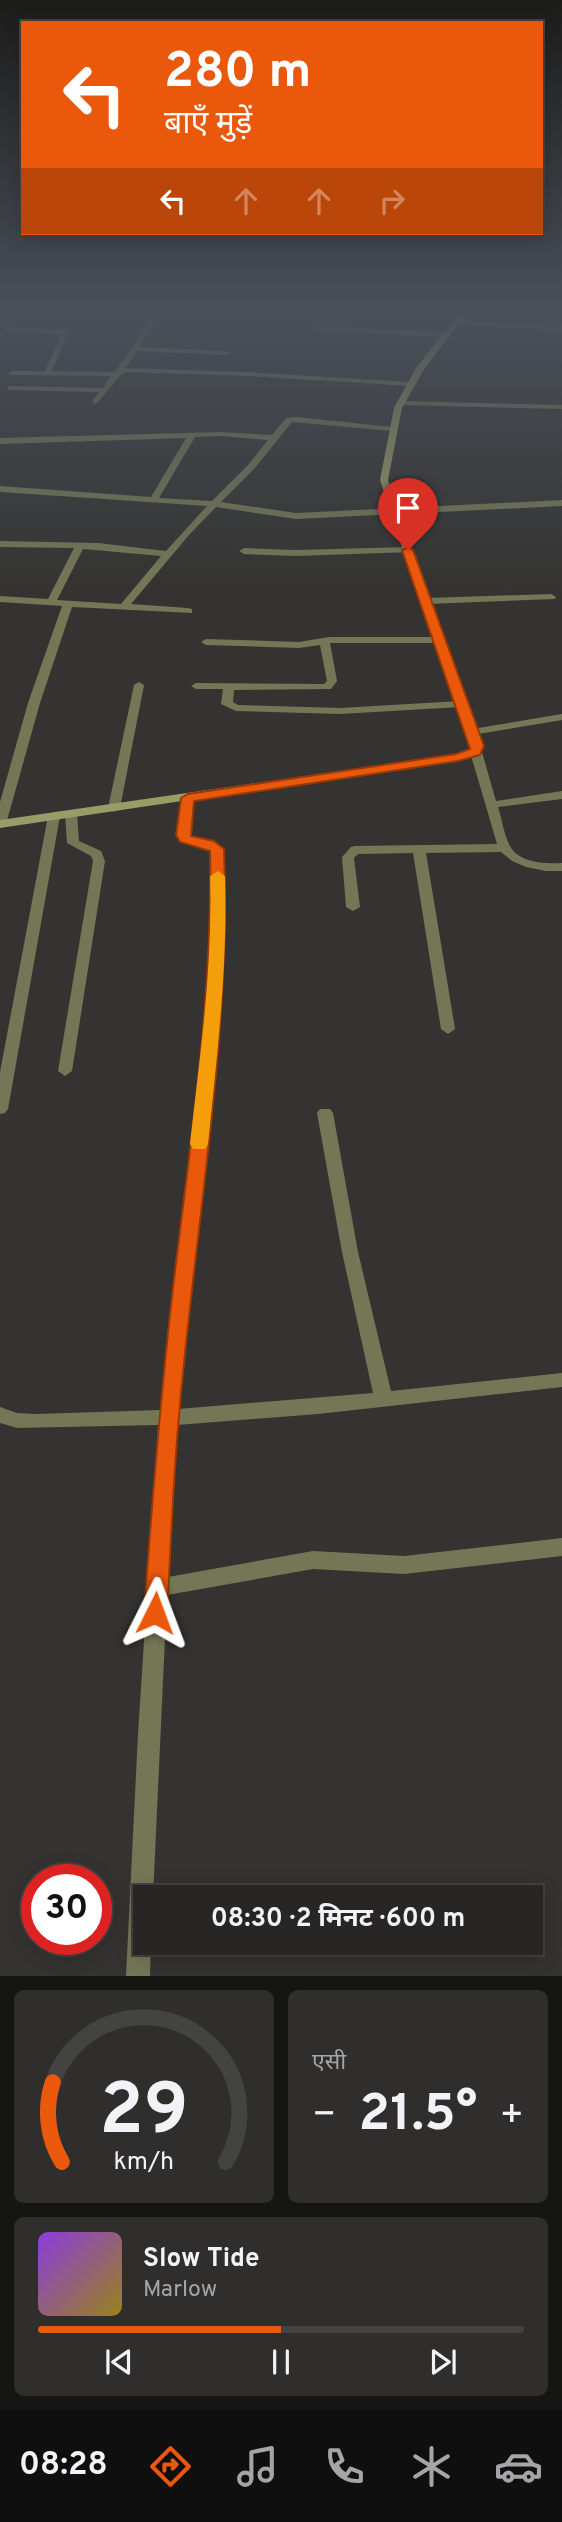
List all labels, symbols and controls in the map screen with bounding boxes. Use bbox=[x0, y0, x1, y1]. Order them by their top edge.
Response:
text: 280 m bbox=[164, 43, 311, 105]
icon: left bbox=[49, 49, 140, 140]
text: बाएँ मुड़ें bbox=[164, 105, 252, 145]
icon: left bbox=[154, 182, 192, 220]
icon: ahead bbox=[227, 182, 265, 220]
icon: ahead bbox=[300, 182, 338, 220]
icon: right bbox=[373, 182, 411, 220]
pin bbox=[378, 478, 438, 550]
icon: arrive bbox=[389, 489, 427, 527]
position arrow bbox=[118, 1576, 192, 1650]
speed limit sign: 30 bbox=[21, 1864, 112, 1955]
text: 08:30 · 2 मिनट · 600 m bbox=[211, 1903, 465, 1936]
text: एसी bbox=[312, 2049, 346, 2078]
text: 29 bbox=[99, 2069, 189, 2161]
text: 21.5° bbox=[359, 2083, 477, 2149]
text: − bbox=[312, 2092, 337, 2141]
text: + bbox=[499, 2092, 524, 2141]
text: km/h bbox=[114, 2147, 174, 2179]
text: Slow Tide bbox=[143, 2243, 260, 2276]
text: Marlow bbox=[143, 2276, 217, 2305]
icon: previous bbox=[100, 2343, 138, 2381]
icon: pause bbox=[262, 2343, 300, 2381]
icon: next bbox=[424, 2343, 462, 2381]
icon: directions bbox=[146, 2442, 195, 2491]
icon: music bbox=[233, 2442, 282, 2491]
icon: phone bbox=[320, 2442, 369, 2491]
icon: climate bbox=[407, 2442, 456, 2491]
icon: car bbox=[494, 2442, 543, 2491]
text: 08:28 bbox=[19, 2446, 108, 2486]

